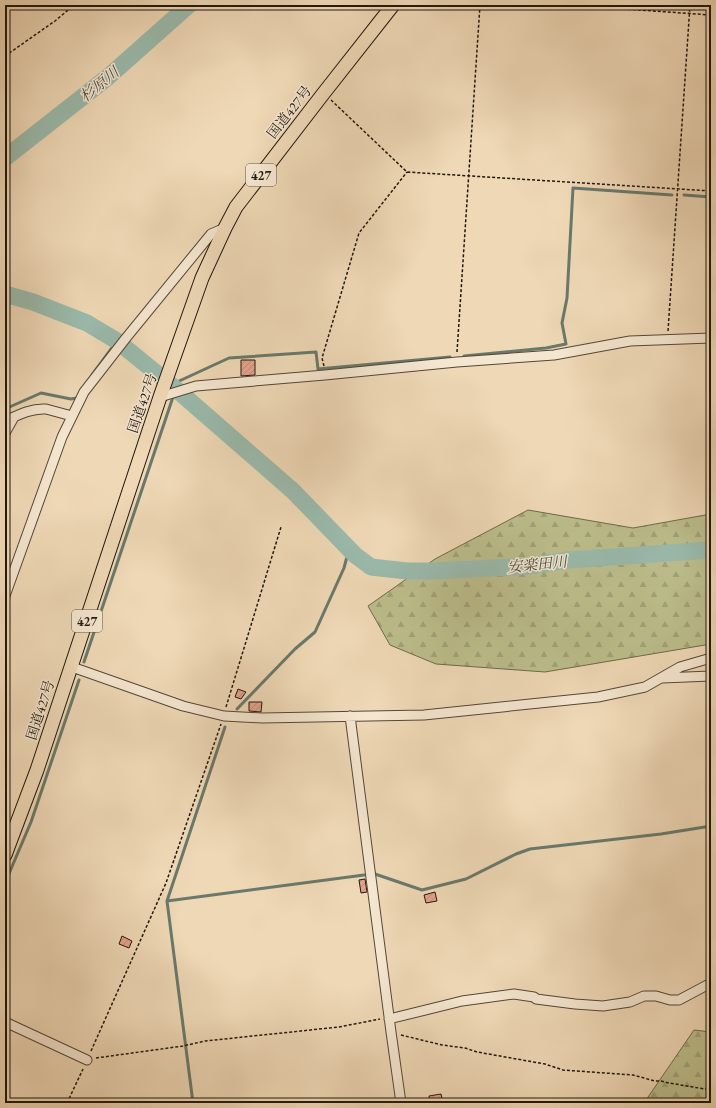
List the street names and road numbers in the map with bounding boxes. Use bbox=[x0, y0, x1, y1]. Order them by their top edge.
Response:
street label: 国道427号 bbox=[263, 82, 315, 142]
road number: 427 bbox=[246, 164, 276, 186]
street label: 国道427号 bbox=[123, 371, 161, 435]
road number: 427 bbox=[72, 610, 102, 632]
street label: 国道427号 bbox=[22, 678, 58, 742]

